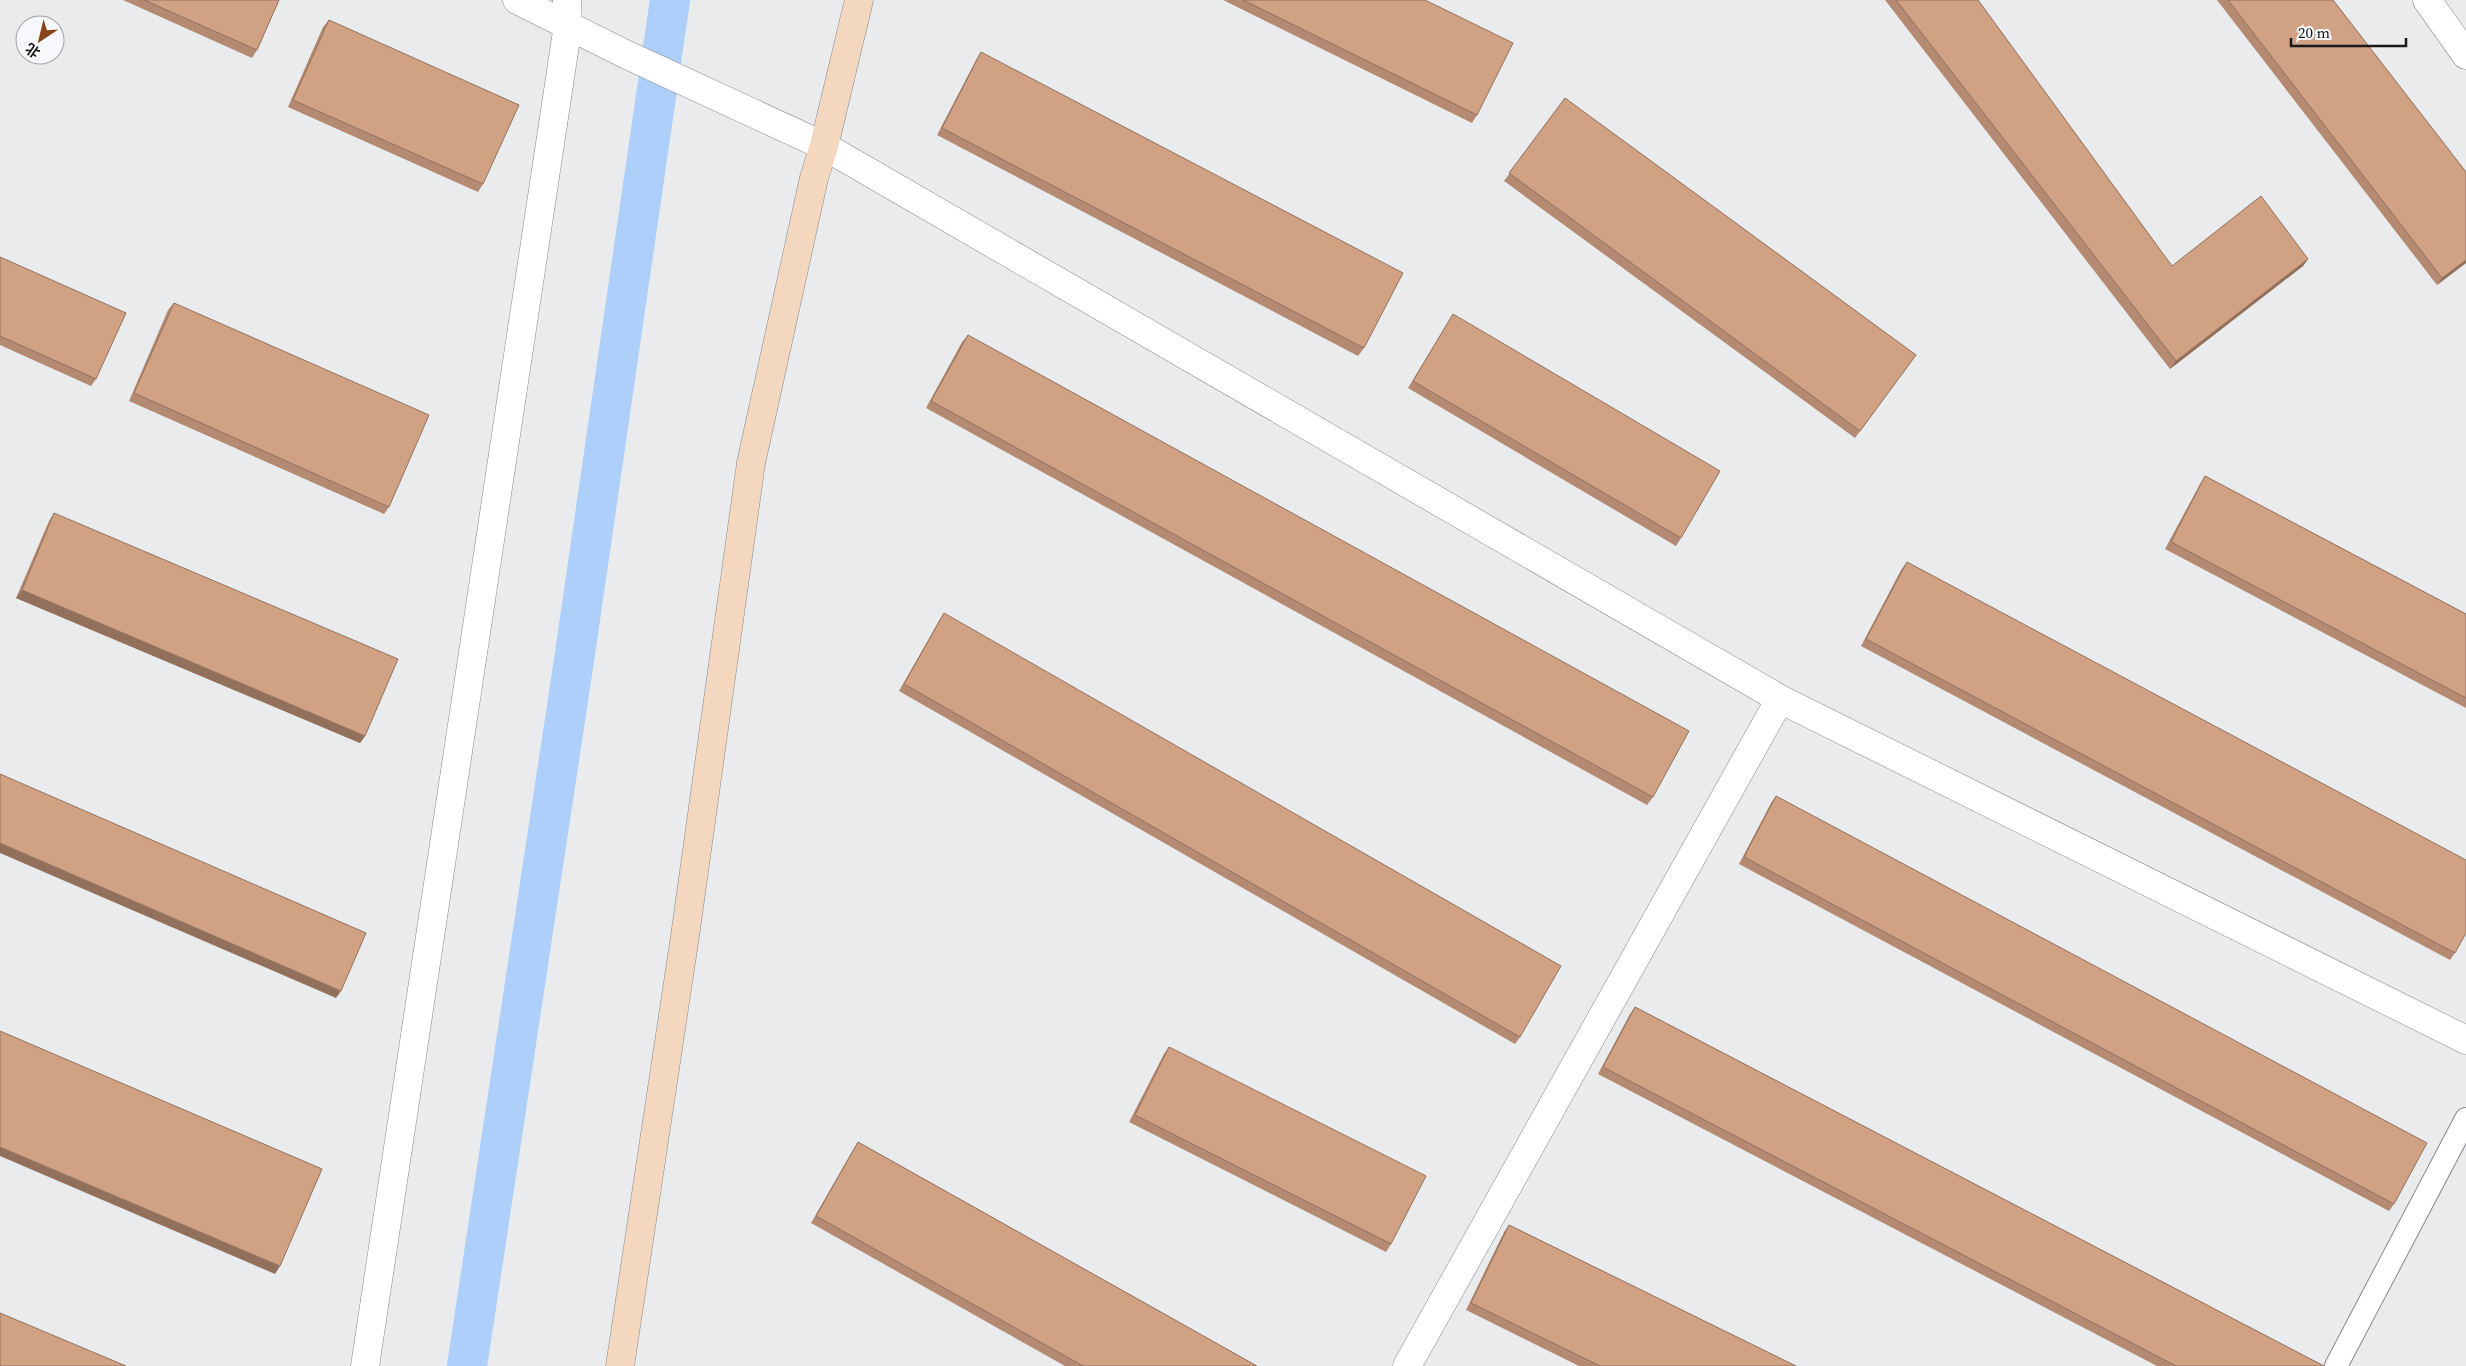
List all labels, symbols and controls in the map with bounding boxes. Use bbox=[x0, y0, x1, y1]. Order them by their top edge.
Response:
north arrow bbox=[15, 15, 65, 65]
scale bar bbox=[2291, 15, 2406, 47]
text: 20 m bbox=[2298, 22, 2330, 43]
text: 北 bbox=[21, 38, 44, 63]

